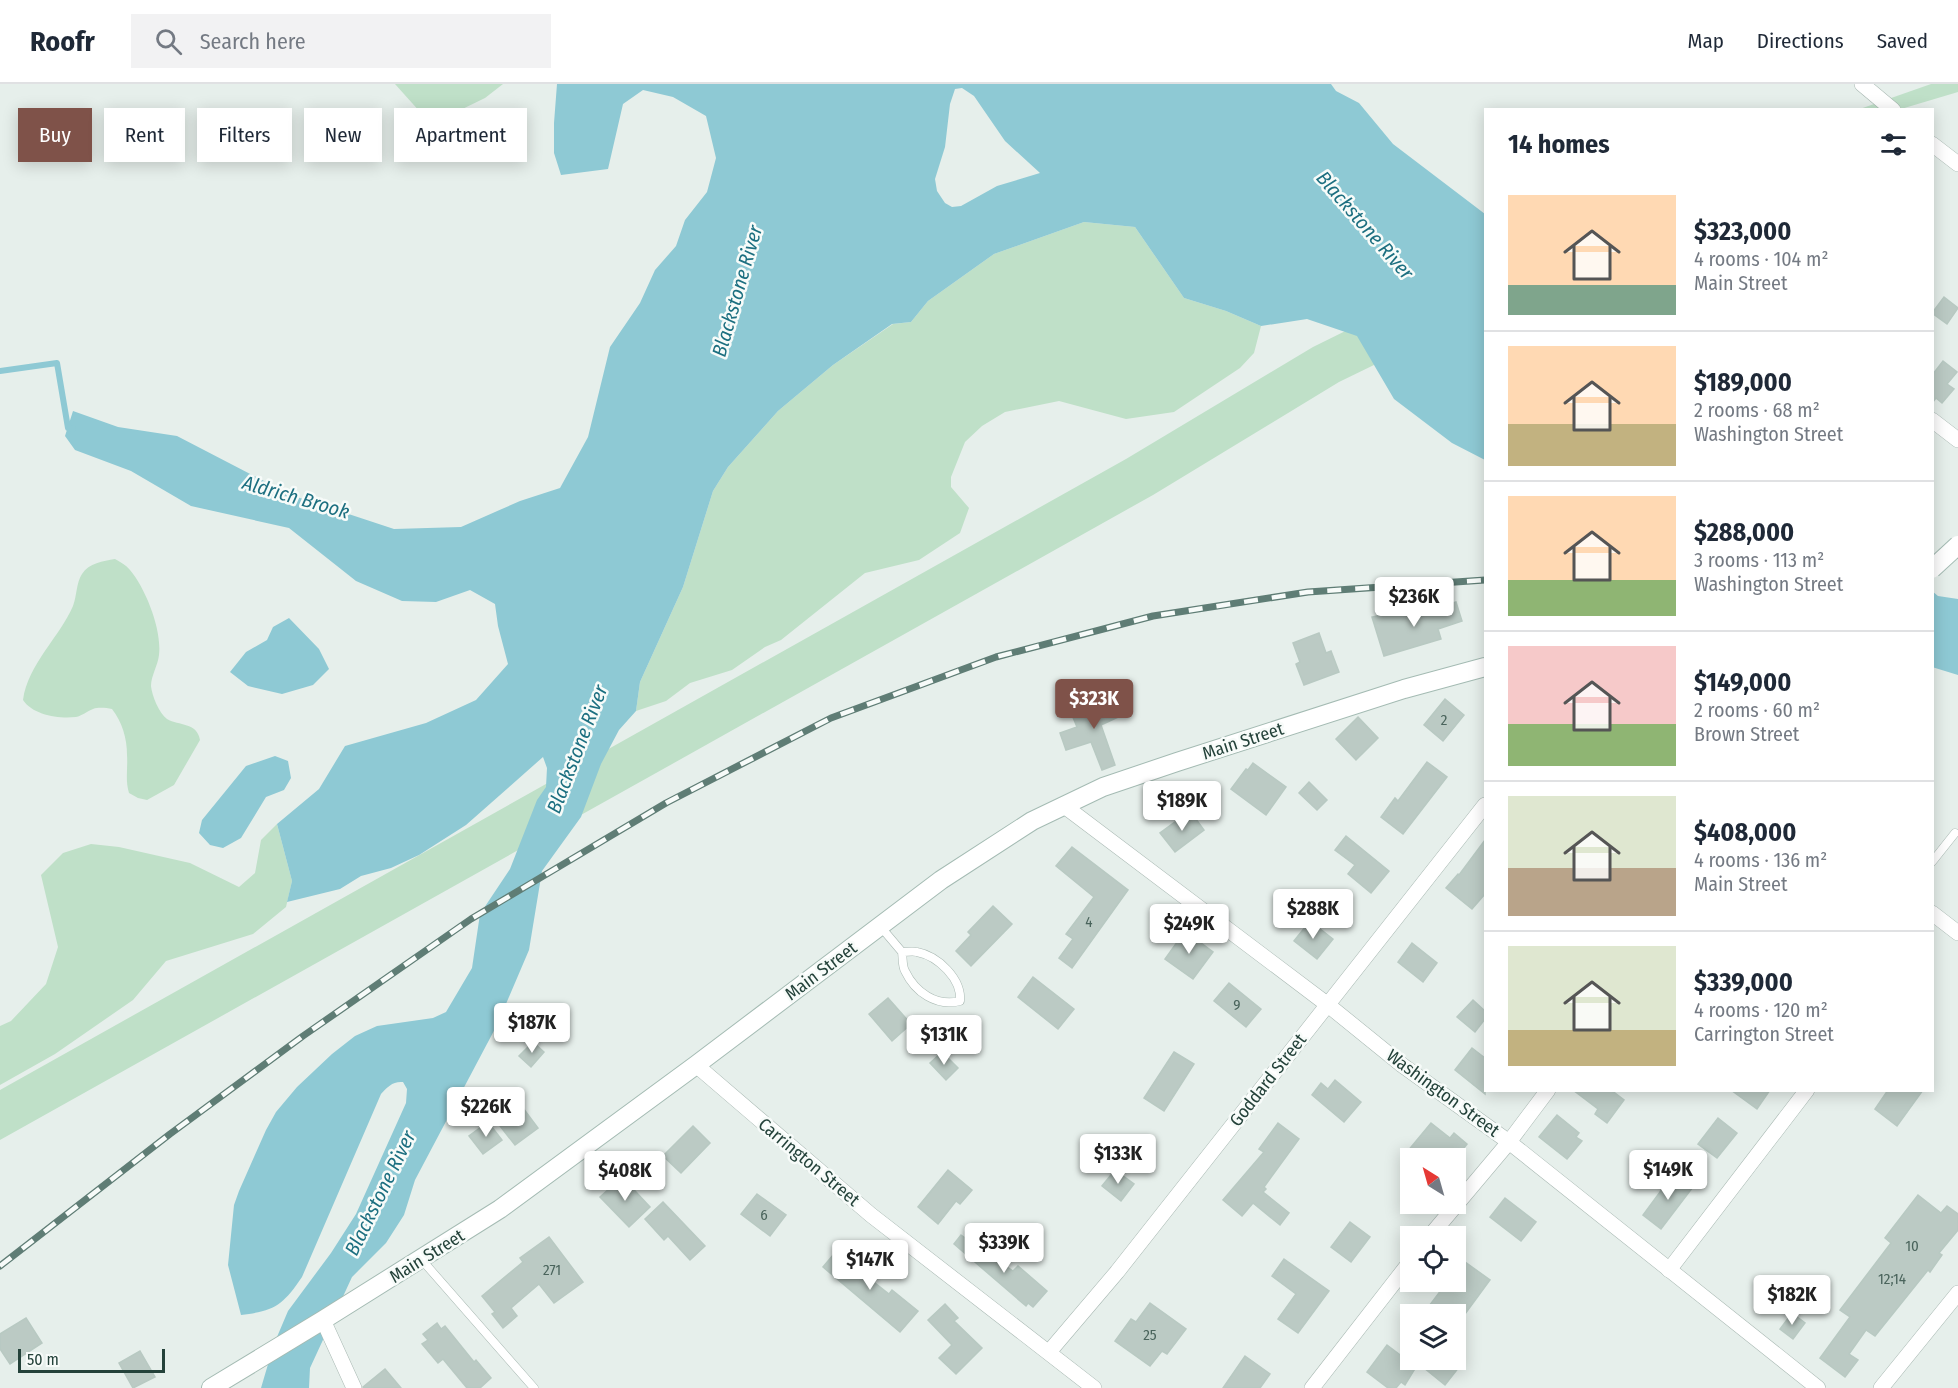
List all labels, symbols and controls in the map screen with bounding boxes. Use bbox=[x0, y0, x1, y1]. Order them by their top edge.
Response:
search box bbox=[131, 14, 551, 68]
text: Roofr bbox=[30, 25, 95, 58]
icon: search bbox=[152, 25, 185, 58]
text: Search here bbox=[200, 28, 306, 55]
text: Map bbox=[1687, 28, 1724, 54]
text: Directions bbox=[1757, 28, 1844, 54]
text: Saved bbox=[1877, 28, 1928, 54]
chip: Buy bbox=[18, 108, 92, 162]
chip: Rent bbox=[104, 108, 185, 162]
chip: Filters bbox=[197, 108, 292, 162]
chip: New bbox=[304, 108, 382, 162]
chip: Apartment bbox=[394, 108, 527, 162]
icon: filters bbox=[1877, 128, 1910, 161]
text: 14 homes bbox=[1508, 129, 1610, 160]
water label: Blackstone River bbox=[1311, 166, 1419, 285]
text: $323,000 bbox=[1694, 216, 1791, 247]
icon: home bbox=[1556, 219, 1628, 291]
water label: Blackstone River bbox=[707, 221, 768, 359]
text: 4 rooms · 104 m² bbox=[1694, 247, 1829, 271]
text: Main Street bbox=[1694, 271, 1787, 295]
text: $189,000 bbox=[1694, 367, 1792, 398]
icon: home bbox=[1556, 370, 1628, 442]
text: 2 rooms · 68 m² bbox=[1694, 398, 1820, 422]
text: Washington Street bbox=[1694, 422, 1843, 446]
water label: Aldrich Brook bbox=[239, 470, 352, 524]
text: $288,000 bbox=[1694, 517, 1794, 548]
icon: home bbox=[1556, 520, 1628, 592]
text: 3 rooms · 113 m² bbox=[1694, 548, 1824, 572]
text: Washington Street bbox=[1694, 572, 1843, 596]
pin: $236K bbox=[1372, 577, 1456, 628]
text: $236K bbox=[1389, 584, 1439, 608]
text: $149,000 bbox=[1694, 667, 1791, 698]
icon: home bbox=[1556, 670, 1628, 742]
pin: $323K bbox=[1052, 679, 1136, 730]
water label: Blackstone River bbox=[541, 680, 613, 817]
text: $323K bbox=[1069, 686, 1119, 710]
text: 2 rooms · 60 m² bbox=[1694, 698, 1820, 722]
house number: 2 bbox=[1441, 711, 1448, 729]
street label: Main Street bbox=[1200, 718, 1287, 764]
text: Brown Street bbox=[1694, 722, 1799, 746]
pin: $189K bbox=[1140, 781, 1224, 832]
text: $189K bbox=[1157, 788, 1207, 812]
text: $408,000 bbox=[1694, 817, 1796, 848]
icon: home bbox=[1556, 820, 1628, 892]
text: 4 rooms · 136 m² bbox=[1694, 848, 1827, 872]
text: Main Street bbox=[1694, 872, 1787, 896]
pin: $288K bbox=[1271, 889, 1355, 940]
text: $288K bbox=[1287, 896, 1339, 920]
pin: $249K bbox=[1147, 904, 1231, 955]
text: $249K bbox=[1164, 911, 1214, 935]
house number: 4 bbox=[1085, 913, 1093, 931]
street label: Main Street bbox=[781, 937, 861, 1005]
text: $339,000 bbox=[1694, 967, 1793, 998]
icon: home bbox=[1556, 970, 1628, 1042]
house number: 9 bbox=[1233, 996, 1241, 1014]
text: 4 rooms · 120 m² bbox=[1694, 998, 1828, 1022]
pin: $187K bbox=[490, 1003, 574, 1054]
text: $187K bbox=[508, 1010, 556, 1034]
pin: $131K bbox=[902, 1015, 986, 1066]
text: $131K bbox=[921, 1022, 967, 1046]
text: Carrington Street bbox=[1694, 1022, 1834, 1046]
street label: Goddard Street bbox=[1225, 1029, 1311, 1131]
street label: Washington Street bbox=[1382, 1045, 1504, 1141]
pin: $226K bbox=[444, 1087, 528, 1138]
text: $226K bbox=[461, 1094, 511, 1118]
street label: Carrington Street bbox=[754, 1113, 864, 1211]
water label: Blackstone River bbox=[339, 1126, 421, 1259]
pin: $133K bbox=[1076, 1134, 1160, 1185]
text: $133K bbox=[1094, 1141, 1142, 1165]
north arrow bbox=[1400, 1148, 1466, 1214]
map controls bbox=[1400, 1148, 1466, 1370]
pin: $149K bbox=[1626, 1150, 1710, 1201]
pin: $408K bbox=[583, 1151, 667, 1202]
text: $149K bbox=[1643, 1157, 1693, 1181]
text: $408K bbox=[598, 1158, 652, 1182]
house number: 6 bbox=[760, 1206, 768, 1224]
pin: $339K bbox=[962, 1223, 1046, 1274]
street label: Main Street bbox=[385, 1224, 469, 1288]
button: locate bbox=[1400, 1226, 1466, 1292]
text: $339K bbox=[979, 1230, 1029, 1254]
house number: 10 bbox=[1905, 1237, 1919, 1255]
pin: $147K bbox=[828, 1240, 912, 1291]
text: $147K bbox=[846, 1247, 894, 1271]
house number: 271 bbox=[543, 1261, 561, 1279]
house number: 12;14 bbox=[1878, 1270, 1906, 1288]
pin: $182K bbox=[1750, 1275, 1834, 1326]
text: $182K bbox=[1767, 1282, 1817, 1306]
button: layers bbox=[1400, 1304, 1466, 1370]
house number: 25 bbox=[1143, 1326, 1157, 1344]
scale bar bbox=[18, 1346, 165, 1374]
text: 50 m bbox=[27, 1350, 59, 1369]

